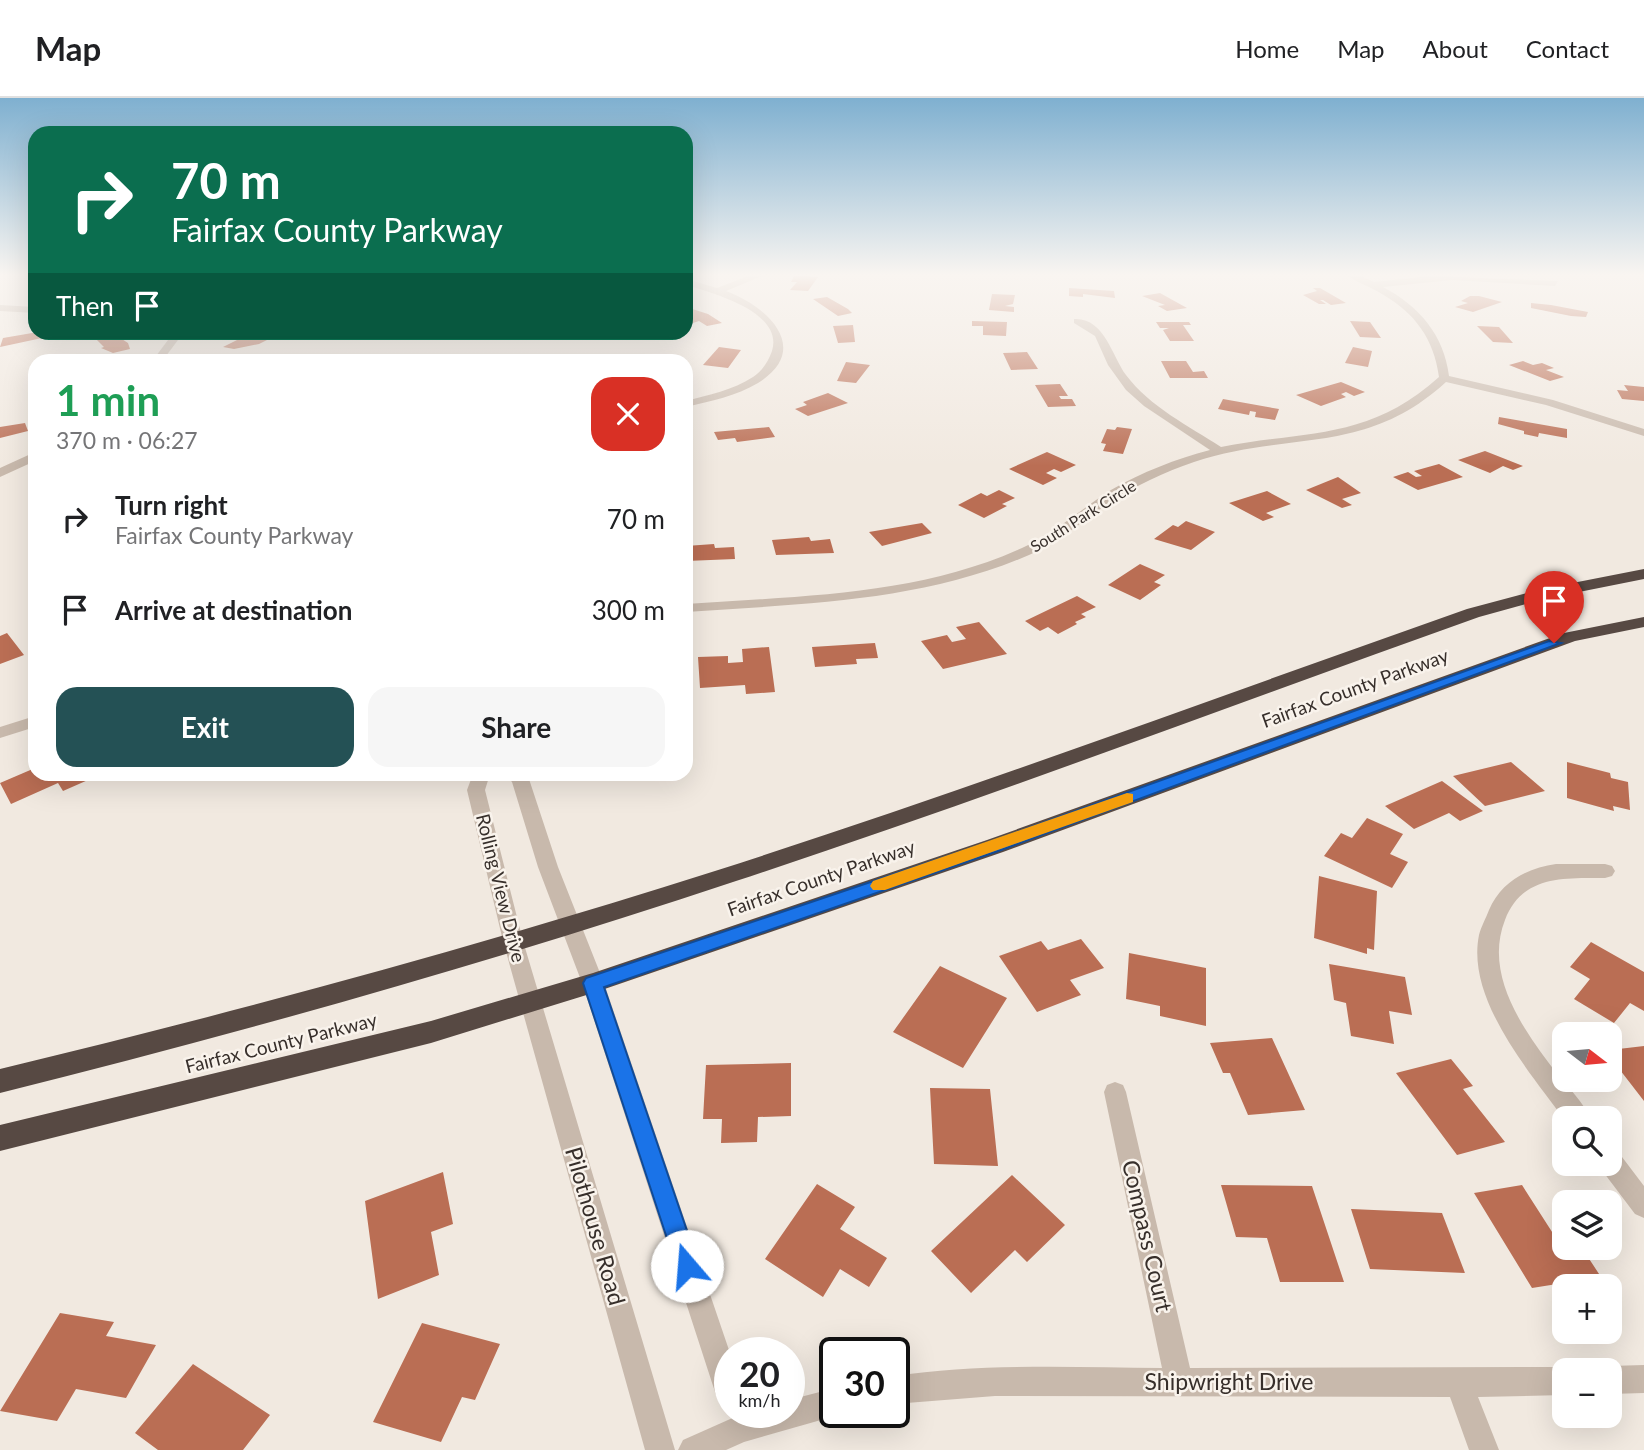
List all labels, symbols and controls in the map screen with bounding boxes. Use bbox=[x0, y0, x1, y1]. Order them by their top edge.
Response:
text: Map bbox=[35, 28, 101, 68]
text: Home bbox=[1235, 34, 1299, 63]
text: Map bbox=[1337, 34, 1385, 63]
text: About bbox=[1423, 34, 1488, 63]
text: Contact bbox=[1526, 34, 1609, 63]
text: 70 m bbox=[171, 151, 281, 209]
icon: right bbox=[56, 154, 147, 245]
text: Fairfax County Parkway bbox=[171, 210, 503, 249]
icon: arrive bbox=[128, 287, 166, 325]
text: Then bbox=[56, 290, 114, 322]
text: 1 min bbox=[56, 375, 160, 425]
button: close bbox=[591, 377, 665, 451]
text: 370 m · 06:27 bbox=[56, 426, 198, 454]
street label: South Park Circle bbox=[1027, 476, 1139, 556]
text: Turn right bbox=[115, 489, 228, 521]
icon: right bbox=[56, 500, 94, 538]
text: 70 m bbox=[607, 503, 665, 535]
text: Fairfax County Parkway bbox=[115, 521, 353, 549]
pin bbox=[1524, 571, 1584, 643]
icon: arrive bbox=[1535, 582, 1573, 620]
icon: arrive bbox=[56, 591, 94, 629]
text: Arrive at destination bbox=[115, 594, 352, 626]
text: 300 m bbox=[592, 594, 665, 626]
street label: Fairfax County Parkway bbox=[1258, 643, 1451, 732]
button: Exit bbox=[56, 687, 354, 767]
button: Share bbox=[368, 687, 665, 767]
street label: Rolling View Drive bbox=[472, 811, 531, 965]
street label: Fairfax County Parkway bbox=[724, 835, 918, 920]
street label: Fairfax County Parkway bbox=[183, 1007, 379, 1077]
north arrow bbox=[1552, 1022, 1622, 1092]
map controls bbox=[1552, 1022, 1622, 1428]
button: search bbox=[1552, 1106, 1622, 1176]
street label: Pilothouse Road bbox=[560, 1143, 632, 1308]
street label: Compass Court bbox=[1117, 1157, 1179, 1315]
button: layers bbox=[1552, 1190, 1622, 1260]
position arrow bbox=[650, 1229, 724, 1303]
button: + bbox=[1552, 1274, 1622, 1344]
speed limit sign: 30 bbox=[819, 1337, 910, 1428]
text: 20 bbox=[739, 1352, 780, 1394]
button: − bbox=[1552, 1358, 1622, 1428]
street label: Shipwright Drive bbox=[1145, 1367, 1313, 1395]
text: km/h bbox=[738, 1389, 781, 1411]

